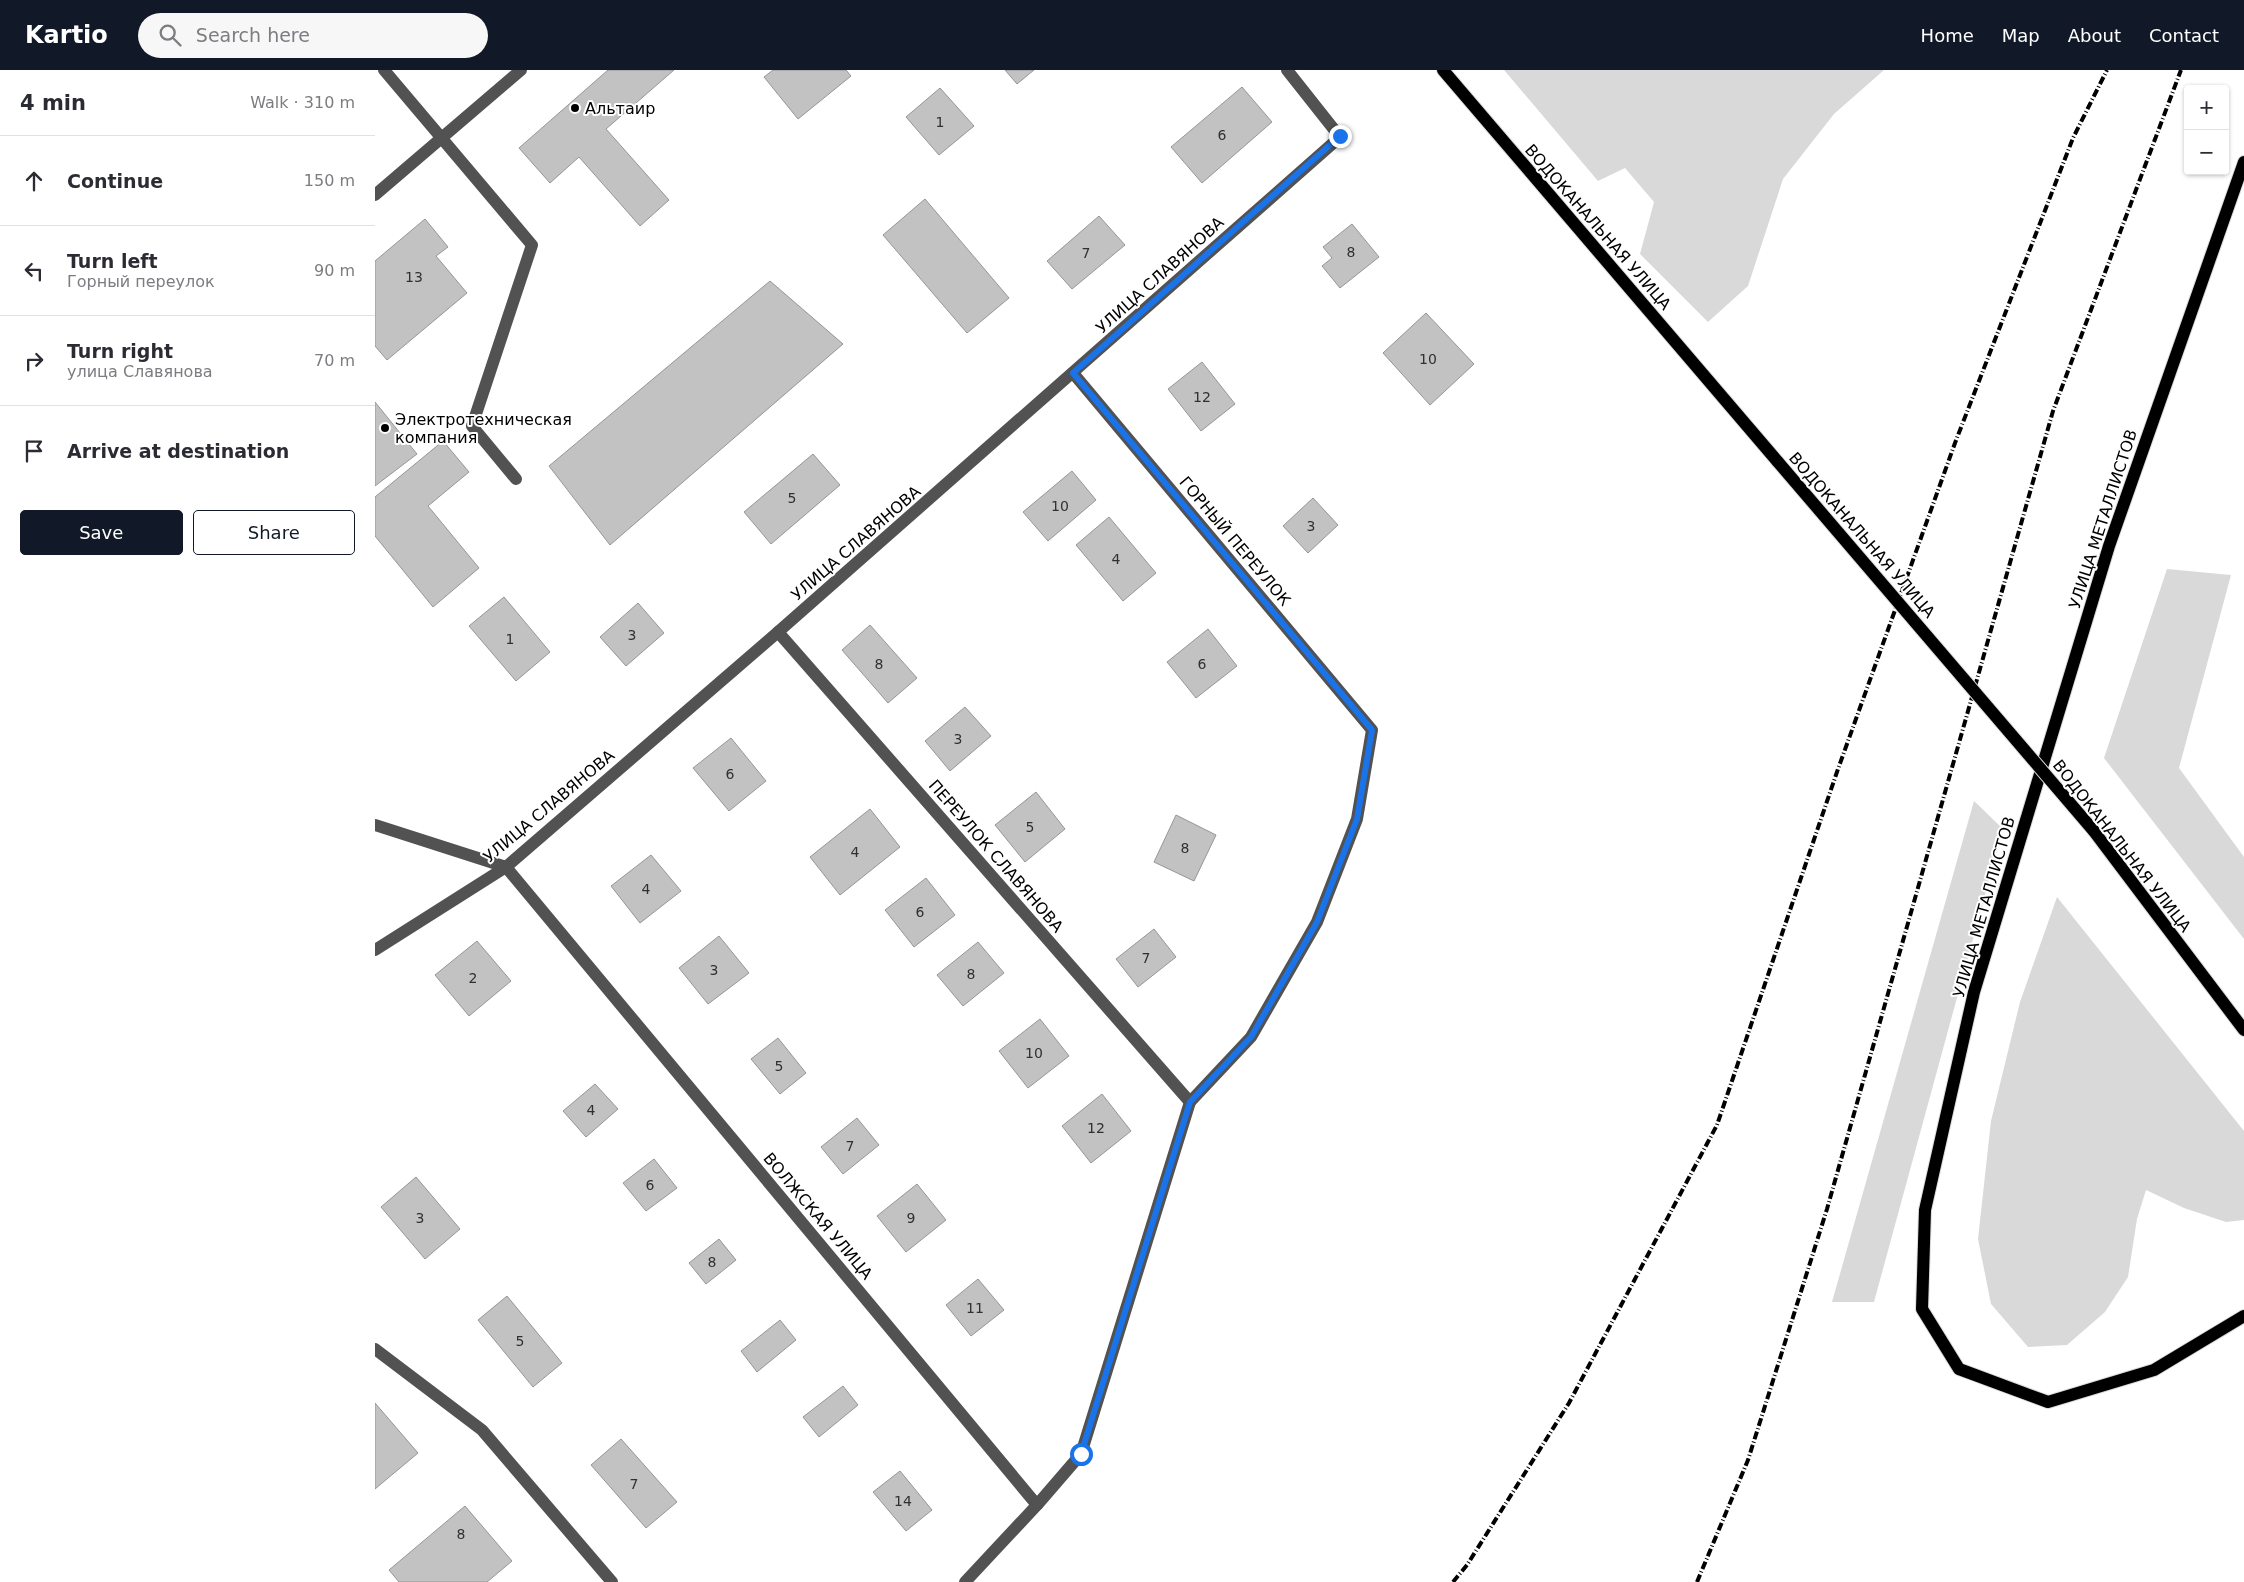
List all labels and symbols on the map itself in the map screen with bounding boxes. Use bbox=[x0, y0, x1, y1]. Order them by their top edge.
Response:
place label: Альтаир bbox=[585, 99, 655, 118]
marker: Альтаир bbox=[569, 102, 581, 114]
house number: 1 bbox=[936, 114, 944, 130]
route end bbox=[1329, 125, 1352, 148]
house number: 6 bbox=[1218, 127, 1227, 143]
street label: ВОДОКАНАЛЬНАЯ УЛИЦА bbox=[1521, 140, 1675, 314]
street label: УЛИЦА СЛАВЯНОВА bbox=[1092, 213, 1228, 337]
house number: 8 bbox=[1347, 244, 1355, 260]
house number: 7 bbox=[1082, 245, 1090, 261]
house number: 13 bbox=[405, 269, 423, 285]
house number: 10 bbox=[1419, 351, 1437, 367]
house number: 12 bbox=[1193, 389, 1211, 405]
place label: Электротехническая компания bbox=[395, 410, 572, 447]
marker: Электротехническая компания bbox=[379, 422, 391, 434]
street label: УЛИЦА МЕТАЛЛИСТОВ bbox=[2065, 427, 2141, 611]
street label: ВОДОКАНАЛЬНАЯ УЛИЦА bbox=[1785, 448, 1939, 622]
street label: ГОРНЫЙ ПЕРЕУЛОК bbox=[1175, 473, 1295, 610]
street label: УЛИЦА СЛАВЯНОВА bbox=[788, 482, 925, 604]
house number: 5 bbox=[788, 490, 796, 506]
house number: 10 bbox=[1051, 498, 1069, 514]
house number: 3 bbox=[1307, 518, 1315, 534]
house number: 4 bbox=[1112, 551, 1121, 567]
house number: 3 bbox=[628, 627, 636, 643]
house number: 1 bbox=[506, 631, 514, 647]
house number: 8 bbox=[875, 656, 883, 672]
house number: 6 bbox=[1198, 656, 1207, 672]
house number: 3 bbox=[954, 731, 962, 747]
street label: УЛИЦА СЛАВЯНОВА bbox=[480, 746, 618, 866]
street label: ВОДОКАНАЛЬНАЯ УЛИЦА bbox=[2049, 756, 2195, 936]
house number: 6 bbox=[726, 766, 735, 782]
street label: ПЕРЕУЛОК СЛАВЯНОВА bbox=[925, 776, 1067, 936]
street label: УЛИЦА МЕТАЛЛИСТОВ bbox=[1949, 814, 2019, 1000]
house number: 5 bbox=[1026, 819, 1034, 835]
house number: 8 bbox=[1181, 840, 1189, 856]
house number: 4 bbox=[851, 844, 860, 860]
house number: 4 bbox=[642, 881, 651, 897]
house number: 6 bbox=[916, 904, 925, 920]
house number: 7 bbox=[1142, 950, 1150, 966]
house number: 3 bbox=[710, 962, 718, 978]
house number: 8 bbox=[967, 966, 975, 982]
house number: 2 bbox=[469, 970, 477, 986]
house number: 10 bbox=[1025, 1045, 1043, 1061]
house number: 5 bbox=[775, 1058, 783, 1074]
house number: 4 bbox=[587, 1102, 596, 1118]
house number: 12 bbox=[1087, 1120, 1105, 1136]
house number: 7 bbox=[846, 1138, 854, 1154]
street label: ВОЛЖСКАЯ УЛИЦА bbox=[759, 1149, 877, 1283]
house number: 6 bbox=[646, 1177, 655, 1193]
house number: 3 bbox=[416, 1210, 424, 1226]
house number: 9 bbox=[907, 1210, 915, 1226]
house number: 8 bbox=[708, 1254, 716, 1270]
house number: 11 bbox=[966, 1300, 984, 1316]
house number: 5 bbox=[516, 1333, 524, 1349]
route start bbox=[1070, 1443, 1093, 1466]
house number: 7 bbox=[630, 1476, 638, 1492]
house number: 14 bbox=[894, 1493, 912, 1509]
house number: 8 bbox=[457, 1526, 465, 1542]

